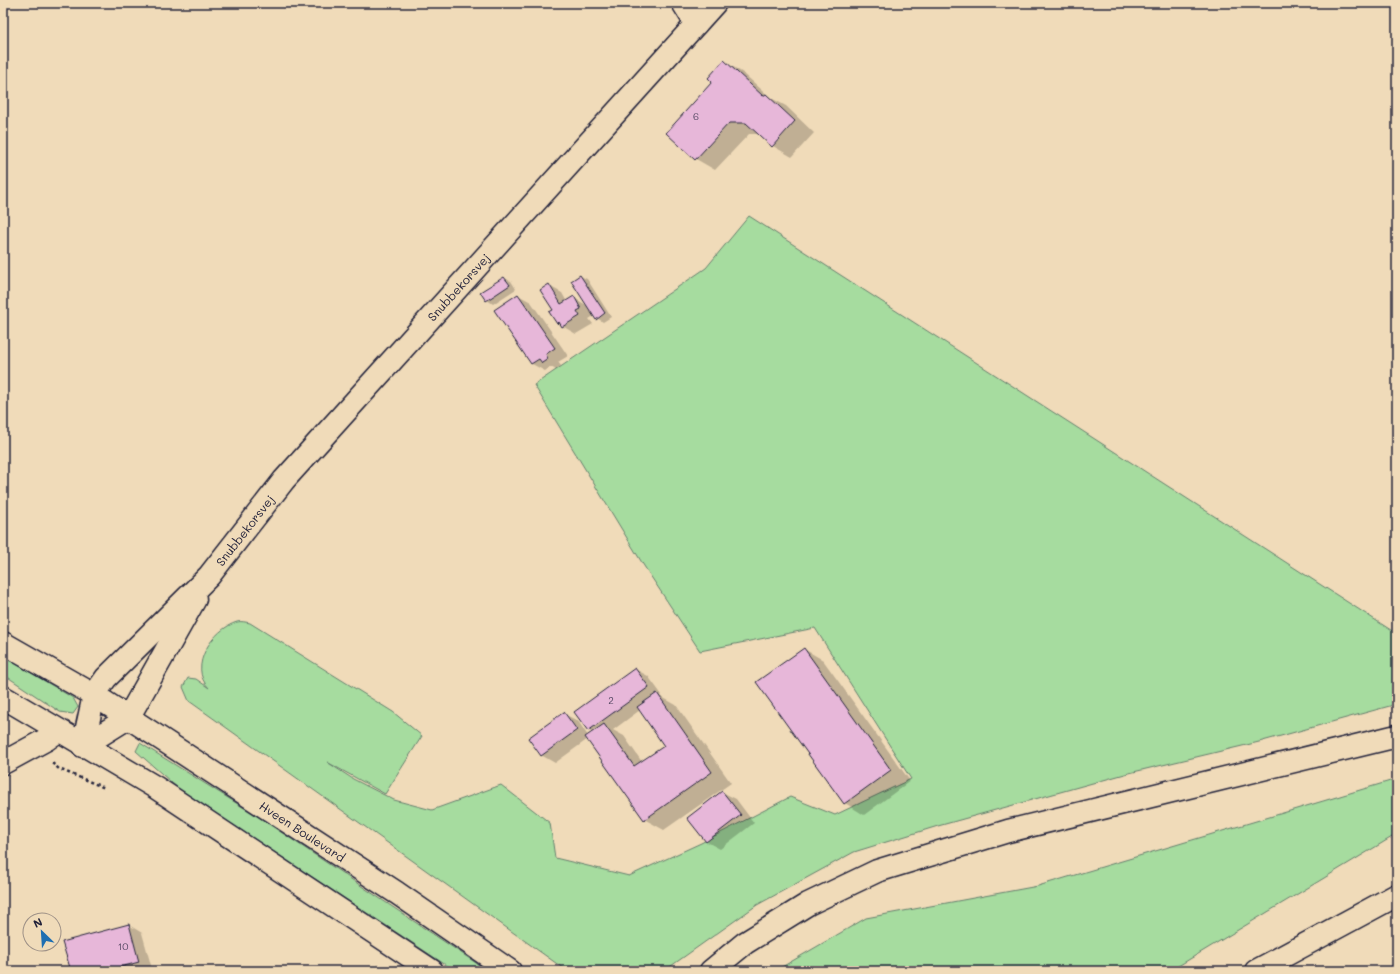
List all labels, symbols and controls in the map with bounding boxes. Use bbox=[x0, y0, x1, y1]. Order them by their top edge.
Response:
house number: 6 bbox=[693, 109, 699, 123]
street label: Snubbekorsvej bbox=[424, 250, 493, 324]
street label: Snubbekorsvej bbox=[212, 491, 278, 569]
house number: 2 bbox=[608, 693, 614, 707]
street label: Hveen Boulevard bbox=[257, 797, 349, 865]
north arrow bbox=[22, 912, 62, 952]
text: N bbox=[31, 914, 45, 931]
house number: 10 bbox=[118, 939, 128, 953]

